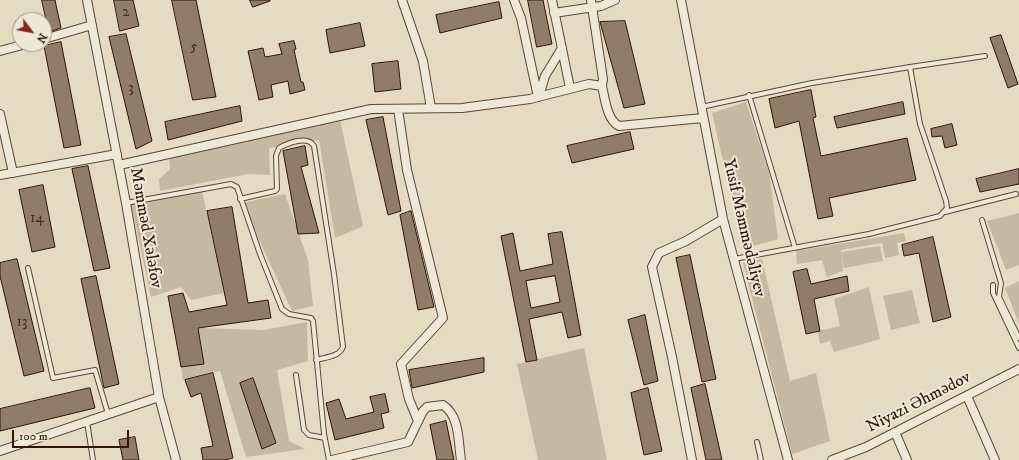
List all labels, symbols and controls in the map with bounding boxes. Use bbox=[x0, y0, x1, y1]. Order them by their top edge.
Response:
house number: 2 bbox=[122, 4, 130, 22]
north arrow bbox=[12, 12, 52, 52]
text: N bbox=[33, 30, 50, 45]
house number: 5 bbox=[190, 39, 198, 57]
house number: 3 bbox=[128, 80, 134, 98]
street label: Yusif Məmmədəliyev bbox=[717, 157, 769, 299]
street label: Məmməd Xələfov bbox=[124, 166, 166, 290]
house number: 14 bbox=[30, 210, 44, 228]
house number: 13 bbox=[16, 314, 28, 332]
street label: Niyazi Əhmədov bbox=[863, 368, 975, 438]
scale bar bbox=[14, 422, 131, 448]
text: 100 m bbox=[19, 429, 48, 444]

